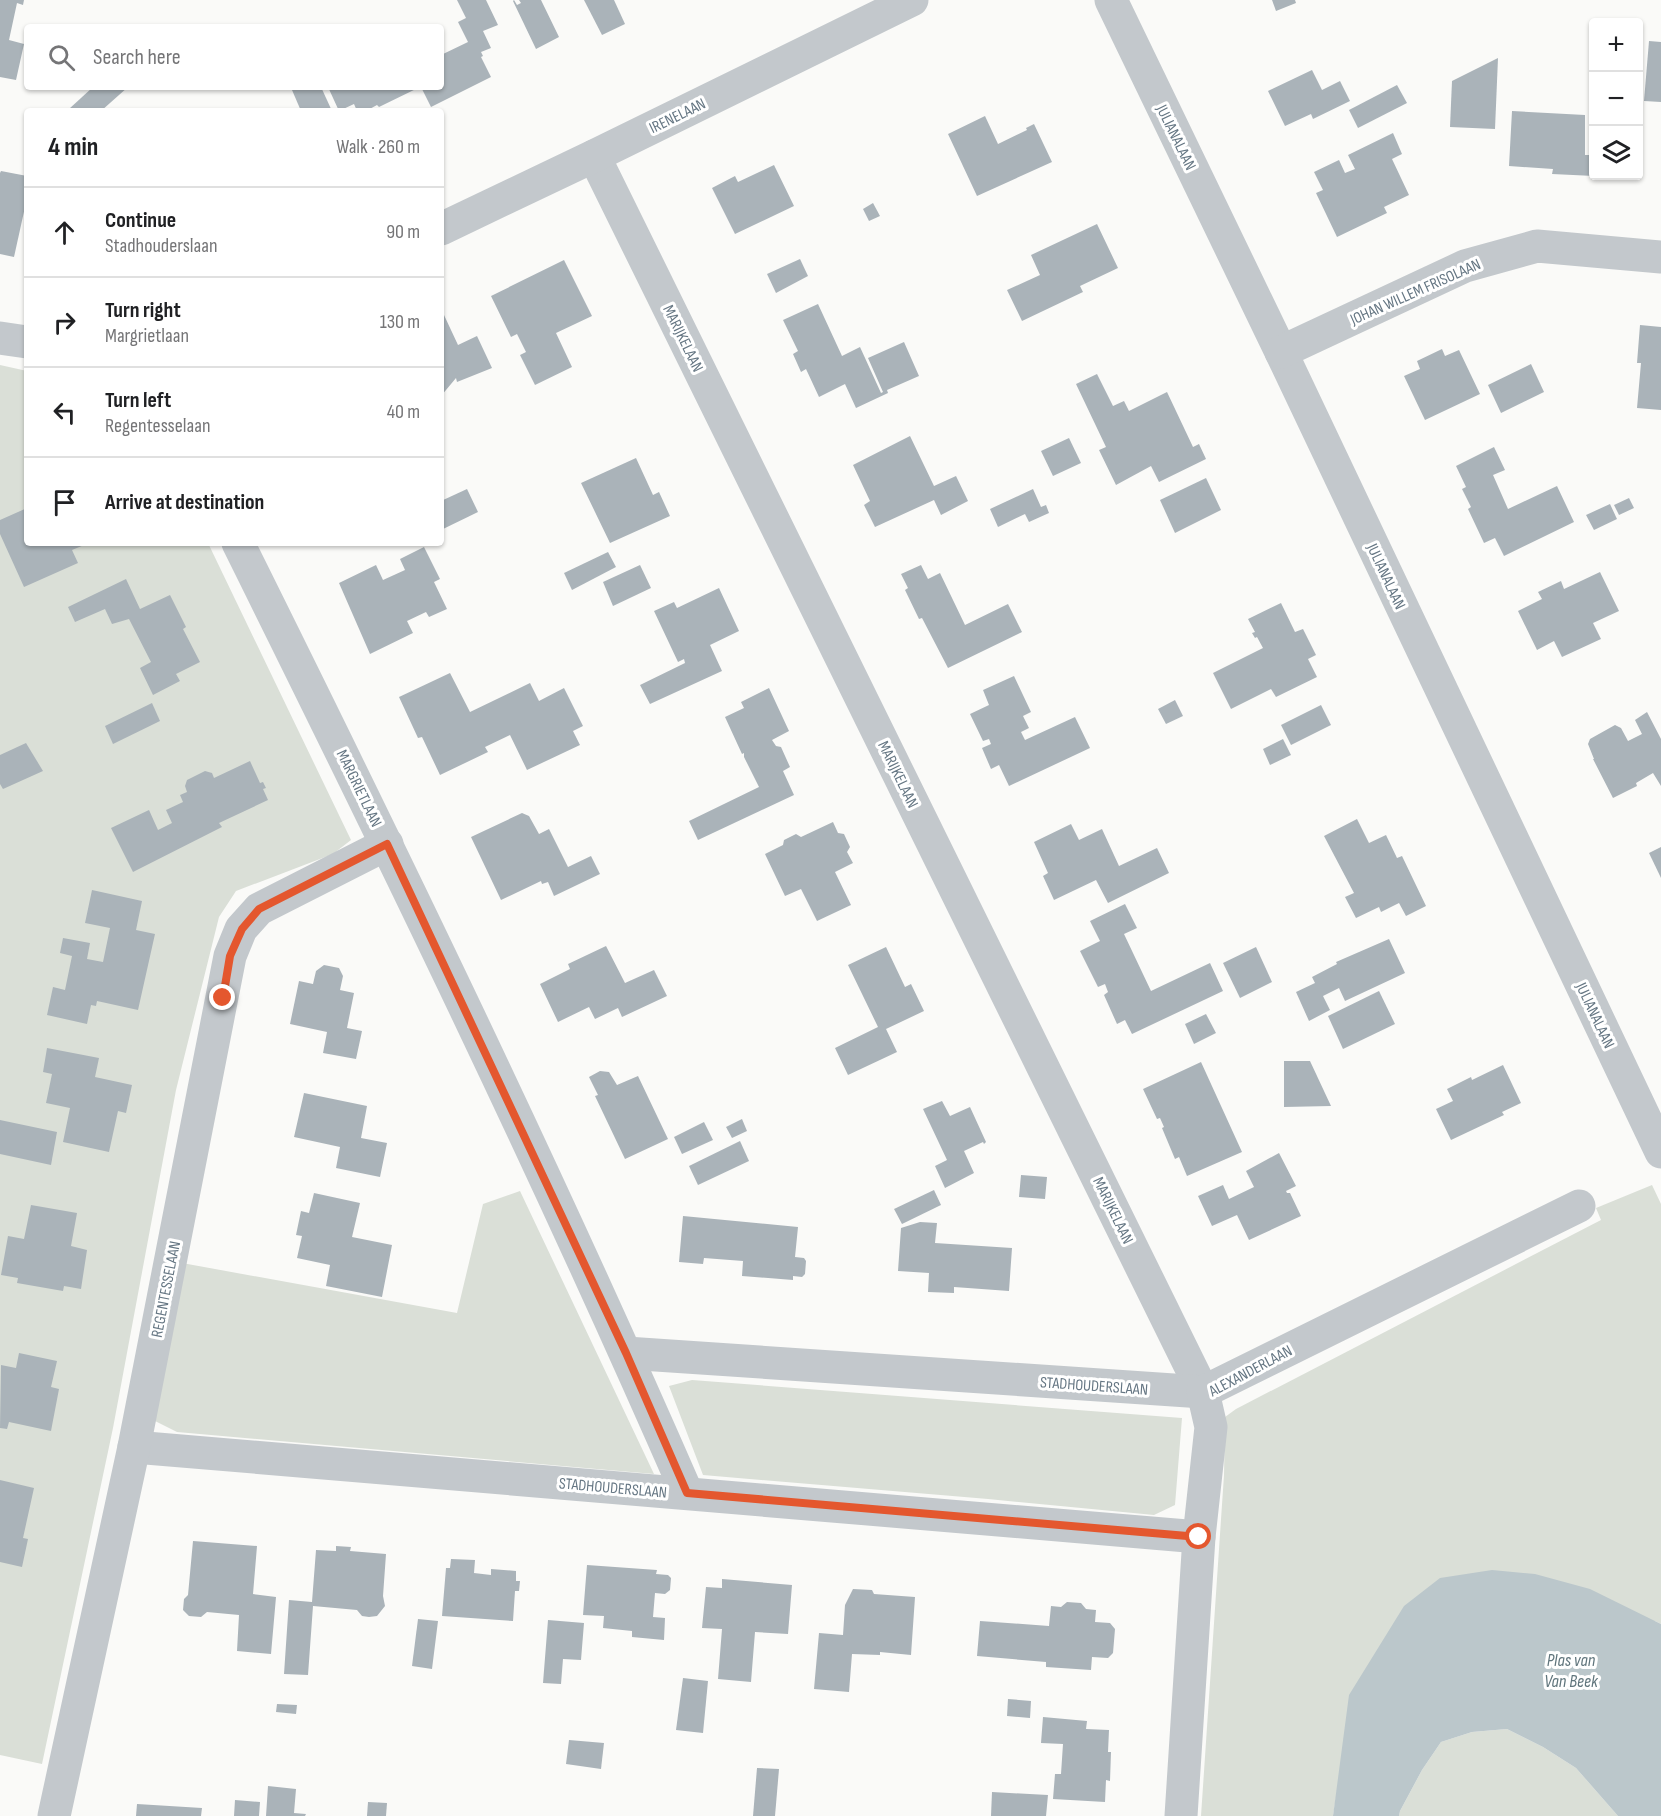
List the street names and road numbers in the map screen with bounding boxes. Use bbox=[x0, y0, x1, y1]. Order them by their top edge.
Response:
street label: IRENELAAN bbox=[646, 95, 709, 138]
street label: JULIANALAAN bbox=[1151, 101, 1200, 173]
street label: JOHAN WILLEM FRISOLAAN bbox=[1347, 255, 1484, 330]
street label: MARIJKELAAN bbox=[658, 302, 707, 375]
street label: JULIANALAAN bbox=[1362, 540, 1409, 613]
street label: MARIJKELAAN bbox=[873, 738, 922, 811]
street label: MARGRIETLAAN bbox=[332, 747, 386, 830]
street label: JULIANALAAN bbox=[1571, 979, 1618, 1052]
street label: MARIJKELAAN bbox=[1088, 1174, 1137, 1247]
street label: REGENTESSELAAN bbox=[148, 1239, 185, 1339]
street label: ALEXANDERLAAN bbox=[1205, 1342, 1295, 1402]
street label: STADHOUDERSLAAN bbox=[1039, 1373, 1148, 1400]
street label: STADHOUDERSLAAN bbox=[558, 1474, 668, 1503]

